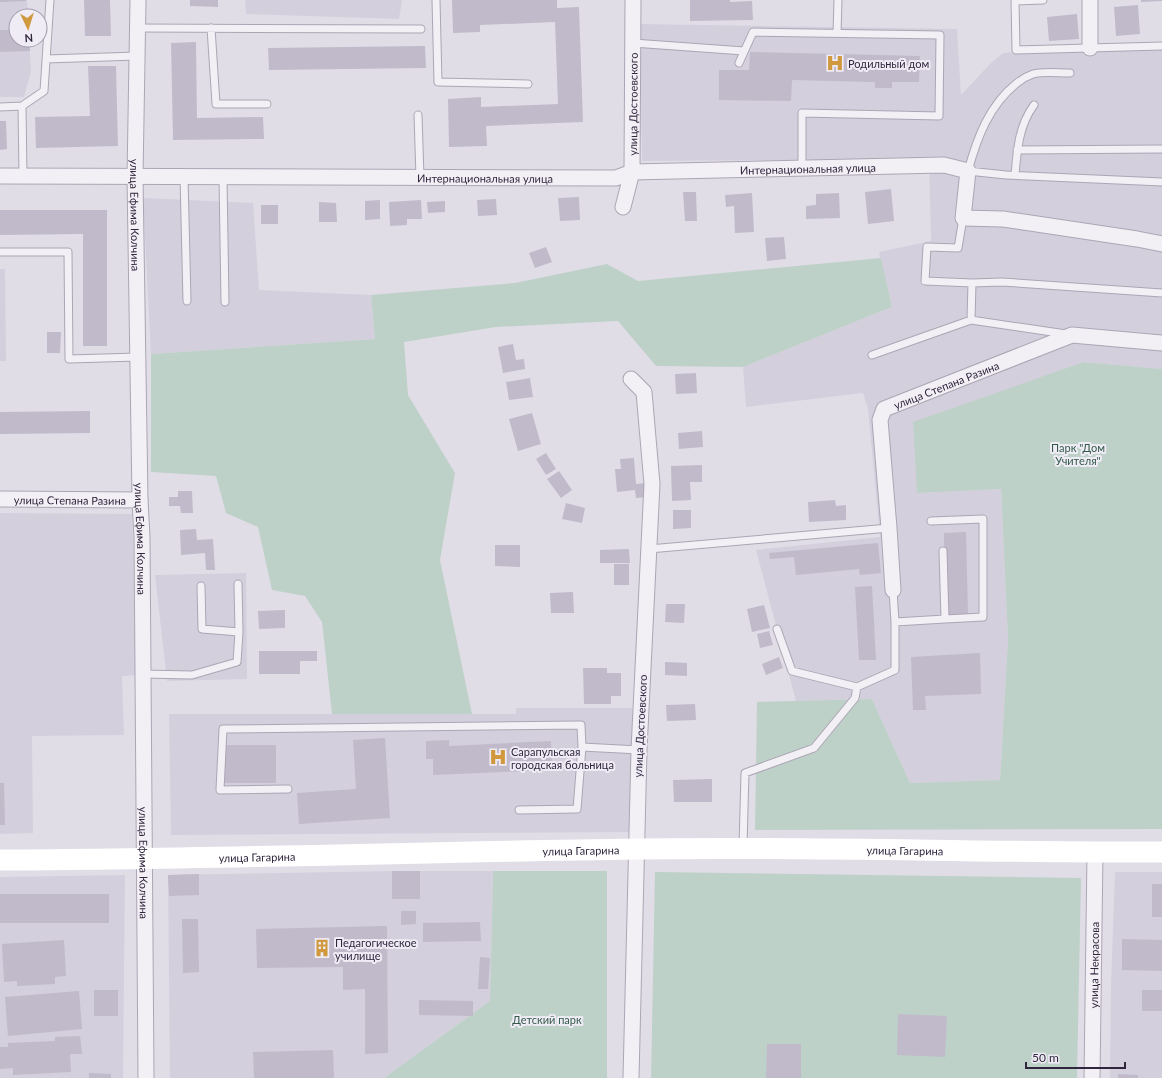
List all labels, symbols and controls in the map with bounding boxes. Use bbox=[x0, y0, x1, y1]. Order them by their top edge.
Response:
north arrow bbox=[8, 8, 48, 48]
text: N bbox=[24, 32, 33, 45]
street label: улица Достоевского bbox=[626, 53, 639, 156]
hospital icon: Родильный дом bbox=[825, 53, 845, 73]
place label: Родильный дом bbox=[848, 57, 929, 70]
street label: улица Ефима Колчина bbox=[128, 159, 143, 271]
street label: Интернациональная улица bbox=[740, 160, 876, 176]
street label: Интернациональная улица bbox=[417, 171, 553, 184]
street label: улица Степана Разина bbox=[892, 358, 1001, 411]
park label: Парк "Дом Учителя" bbox=[1051, 441, 1105, 467]
street label: улица Ефима Колчина bbox=[133, 483, 149, 595]
street label: улица Степана Разина bbox=[14, 493, 126, 506]
street label: улица Достоевского bbox=[631, 674, 649, 778]
place label: Сарапульская городская больница bbox=[511, 745, 614, 771]
hospital icon: Сарапульская городская больница bbox=[488, 747, 508, 767]
street label: улица Ефима Колчина bbox=[137, 807, 151, 919]
street label: улица Гагарина bbox=[542, 843, 619, 857]
street label: улица Гагарина bbox=[866, 843, 943, 857]
street label: улица Гагарина bbox=[218, 849, 296, 864]
street label: улица Некрасова bbox=[1086, 922, 1101, 1008]
place label: Педагогическое училище bbox=[335, 936, 417, 962]
building icon: Педагогическое училище bbox=[312, 938, 332, 958]
park label: Детский парк bbox=[512, 1013, 582, 1026]
scale bar bbox=[1026, 1044, 1125, 1070]
text: 50 m bbox=[1032, 1050, 1059, 1065]

